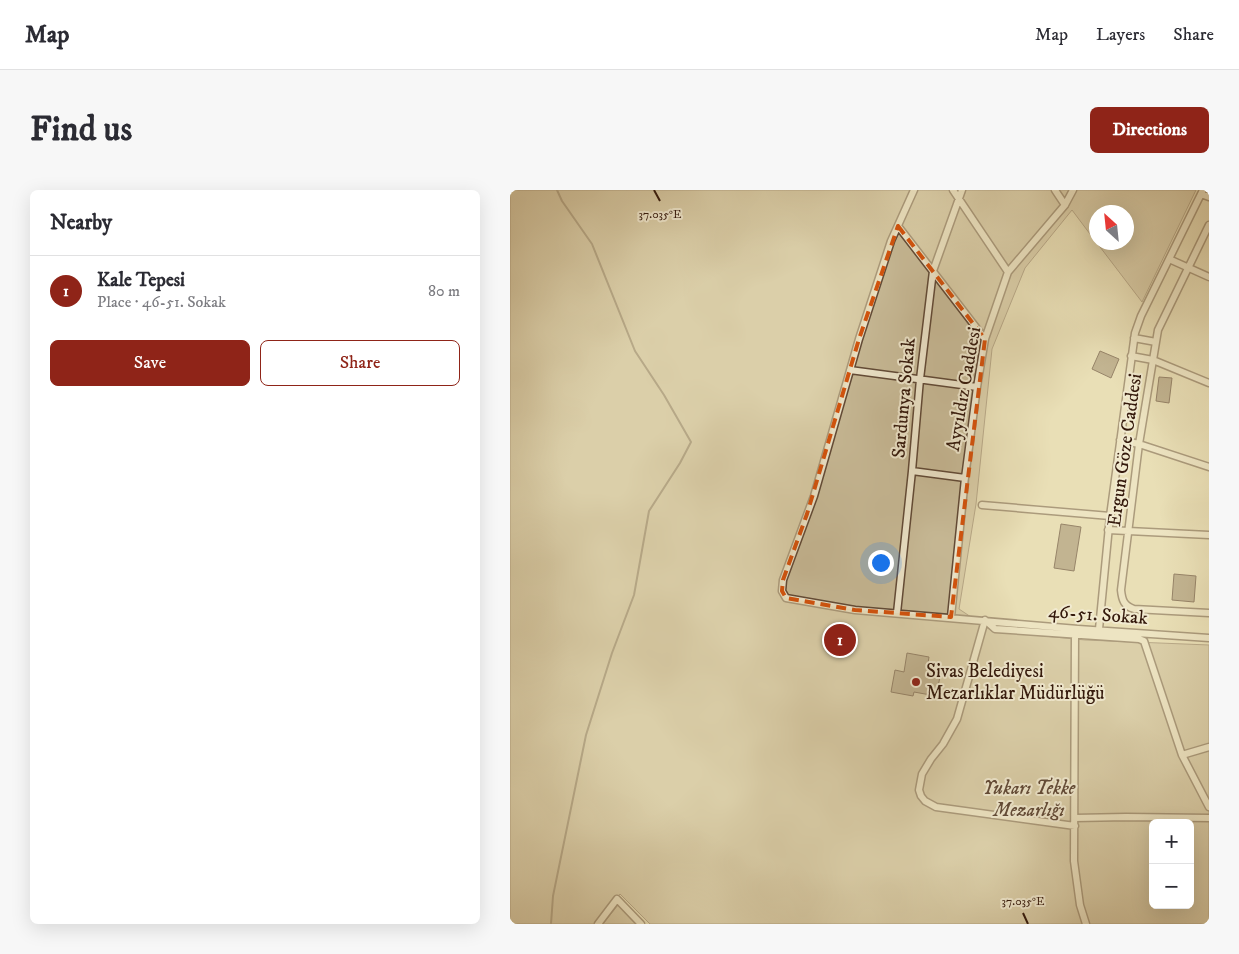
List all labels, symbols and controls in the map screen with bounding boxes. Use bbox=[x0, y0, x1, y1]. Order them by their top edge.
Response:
text: Map bbox=[25, 20, 69, 50]
text: Map bbox=[1035, 24, 1068, 46]
text: Layers bbox=[1096, 24, 1145, 46]
text: Share bbox=[1173, 24, 1214, 46]
button: Directions bbox=[1090, 107, 1209, 153]
text: Find us bbox=[30, 108, 132, 152]
north arrow bbox=[1089, 205, 1134, 250]
text: 37.035°E bbox=[639, 207, 682, 222]
text: Nearby bbox=[50, 210, 112, 236]
text: Kale Tepesi bbox=[97, 269, 185, 292]
text: 1 bbox=[63, 281, 69, 301]
text: 80 m bbox=[428, 281, 460, 301]
text: Place · 46-51. Sokak bbox=[97, 292, 226, 312]
street label: Ayyıldız Caddesi bbox=[942, 325, 986, 453]
street label: Sardunya Sokak bbox=[887, 336, 921, 459]
button: Save bbox=[50, 340, 250, 386]
button: Share bbox=[260, 340, 460, 386]
street label: Ergun Göze Caddesi bbox=[1103, 372, 1147, 528]
your location bbox=[868, 550, 894, 576]
street label: 46-51. Sokak bbox=[1048, 600, 1149, 630]
pin: 1 bbox=[824, 621, 856, 659]
place label: Sivas Belediyesi Mezarlıklar Müdürlüğü bbox=[926, 660, 1104, 705]
marker: Sivas Belediyesi Mezarlıklar Müdürlüğü bbox=[910, 676, 922, 688]
park label: Yukarı Tekke Mezarlığı bbox=[983, 777, 1076, 822]
map controls bbox=[1149, 819, 1194, 909]
button: + bbox=[1149, 819, 1194, 864]
button: − bbox=[1149, 864, 1194, 909]
text: 37.035°E bbox=[1002, 894, 1045, 909]

